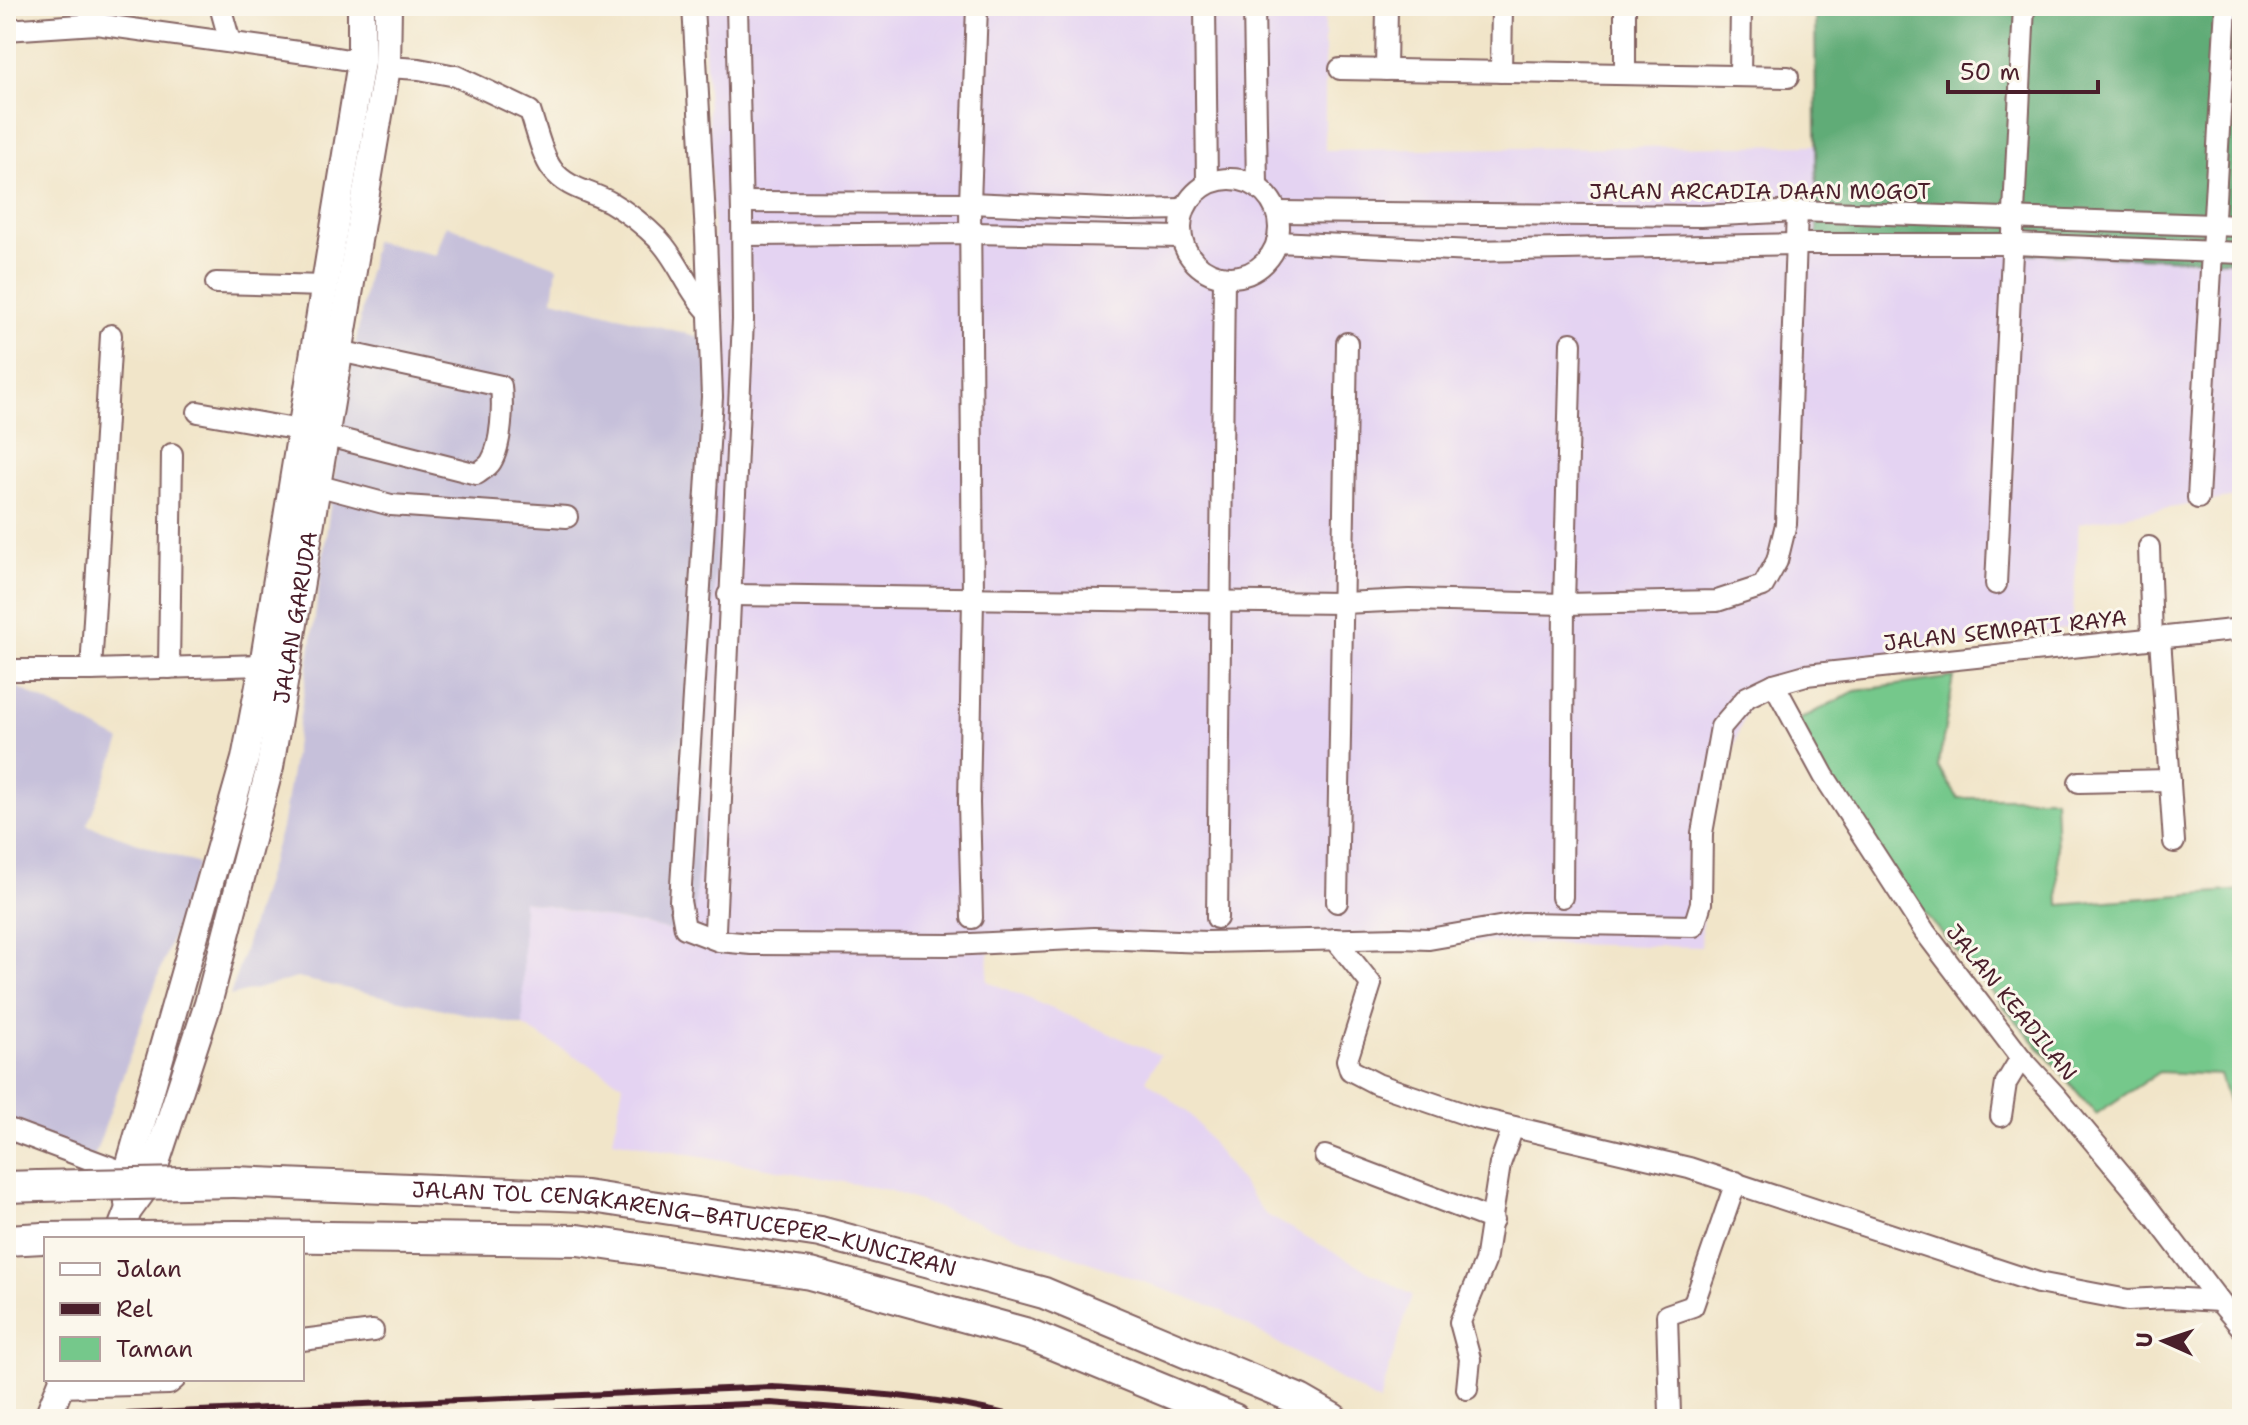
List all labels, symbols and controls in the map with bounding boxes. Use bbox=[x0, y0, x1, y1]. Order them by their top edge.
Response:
scale bar bbox=[1948, 44, 2098, 94]
text: 50 m bbox=[1960, 56, 2020, 88]
street label: JALAN ARCADIA DAAN MOGOT bbox=[1589, 177, 1931, 206]
street label: JALAN GARUDA bbox=[267, 529, 324, 706]
street label: JALAN SEMPATI RAYA bbox=[1882, 603, 2128, 658]
street label: JALAN KEADILAN bbox=[1939, 918, 2084, 1087]
street label: JALAN TOL CENGKARENG–BATUCEPER–KUNCIRAN bbox=[411, 1175, 960, 1284]
legend bbox=[44, 1237, 304, 1381]
text: Jalan bbox=[116, 1253, 182, 1285]
text: Rel bbox=[116, 1293, 153, 1325]
north arrow bbox=[2124, 1301, 2204, 1381]
text: U bbox=[2130, 1332, 2159, 1348]
text: Taman bbox=[116, 1333, 193, 1365]

